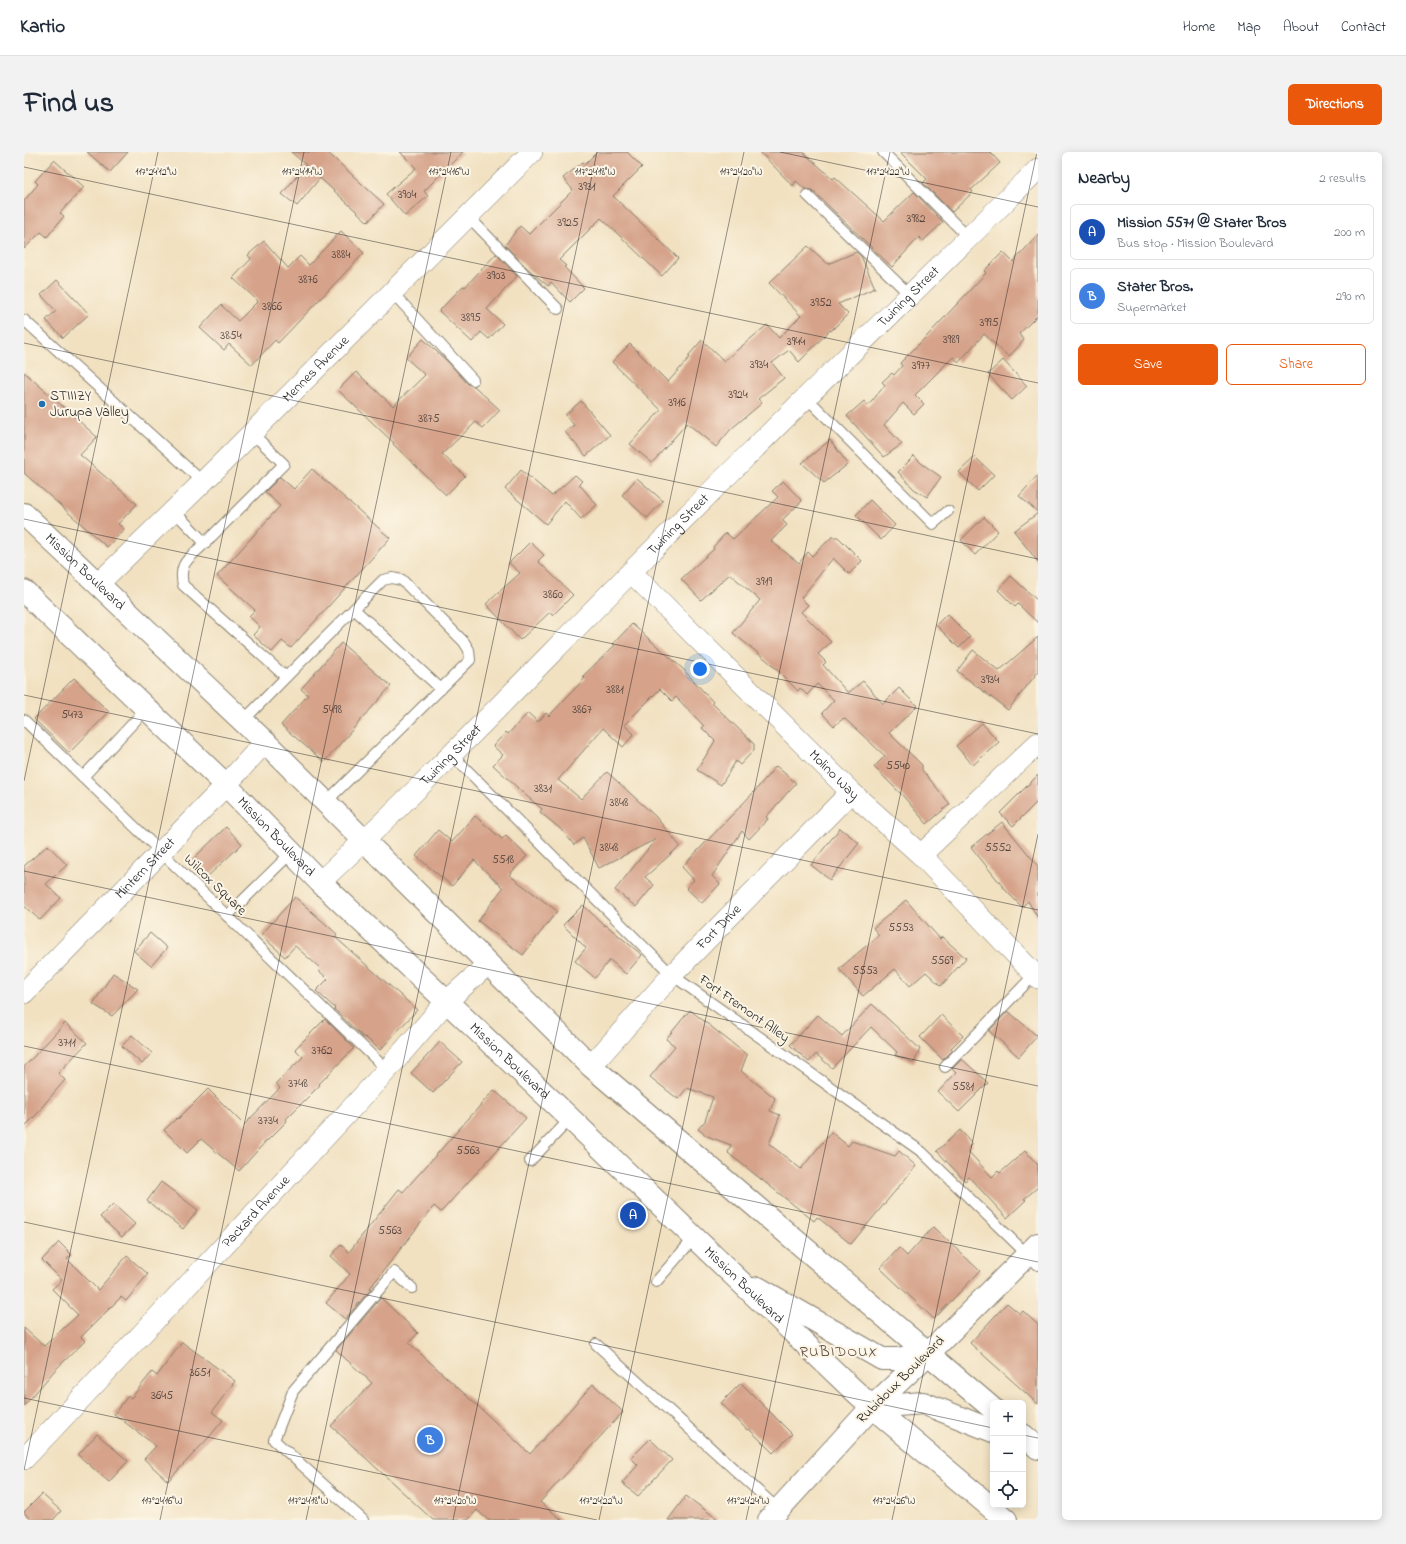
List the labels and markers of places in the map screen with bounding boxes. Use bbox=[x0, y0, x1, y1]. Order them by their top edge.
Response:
place label: STIIIZY Jurupa Valley bbox=[50, 386, 129, 424]
marker: STIIIZY Jurupa Valley bbox=[37, 399, 47, 409]
pin: A bbox=[620, 1200, 646, 1230]
pin: B bbox=[417, 1425, 443, 1455]

